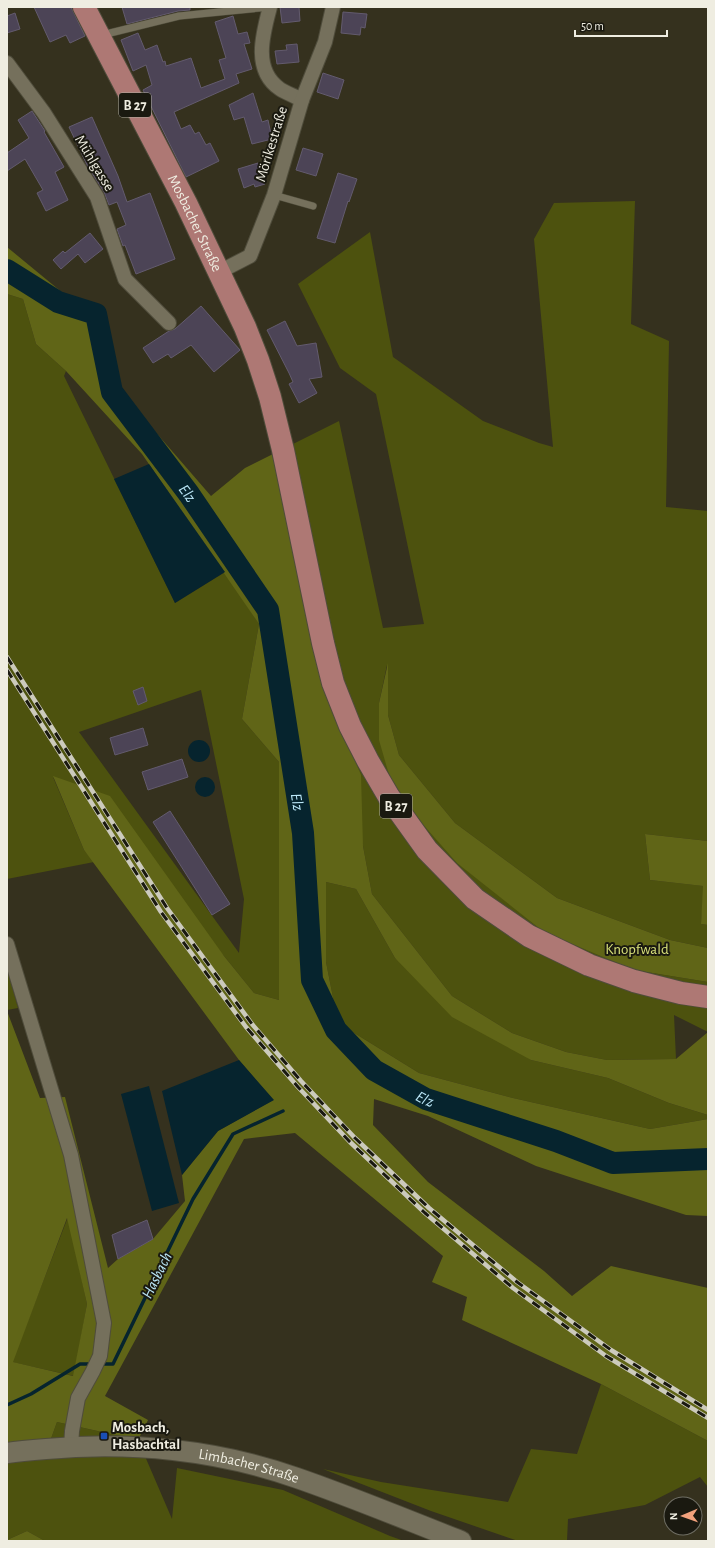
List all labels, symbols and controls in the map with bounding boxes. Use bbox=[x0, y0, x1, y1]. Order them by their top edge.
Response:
scale bar bbox=[575, 12, 667, 38]
text: 50 m bbox=[581, 20, 604, 32]
road number: B 27 bbox=[119, 93, 151, 117]
street label: Mörikestraße bbox=[253, 105, 290, 184]
street label: Mühlgasse bbox=[72, 133, 117, 194]
street label: Mosbacher Straße bbox=[165, 172, 225, 274]
water label: Elz bbox=[176, 481, 199, 506]
water label: Elz bbox=[288, 792, 306, 813]
road number: B 27 bbox=[380, 794, 412, 818]
park label: Knopfwald bbox=[605, 942, 669, 957]
water label: Elz bbox=[413, 1088, 436, 1110]
water label: Hasbach bbox=[139, 1250, 175, 1301]
place label: Mosbach, Hasbachtal bbox=[112, 1420, 180, 1452]
marker: Mosbach, Hasbachtal bbox=[99, 1431, 109, 1441]
street label: Limbacher Straße bbox=[197, 1446, 301, 1486]
north arrow bbox=[663, 1496, 703, 1536]
text: N bbox=[668, 1512, 679, 1520]

